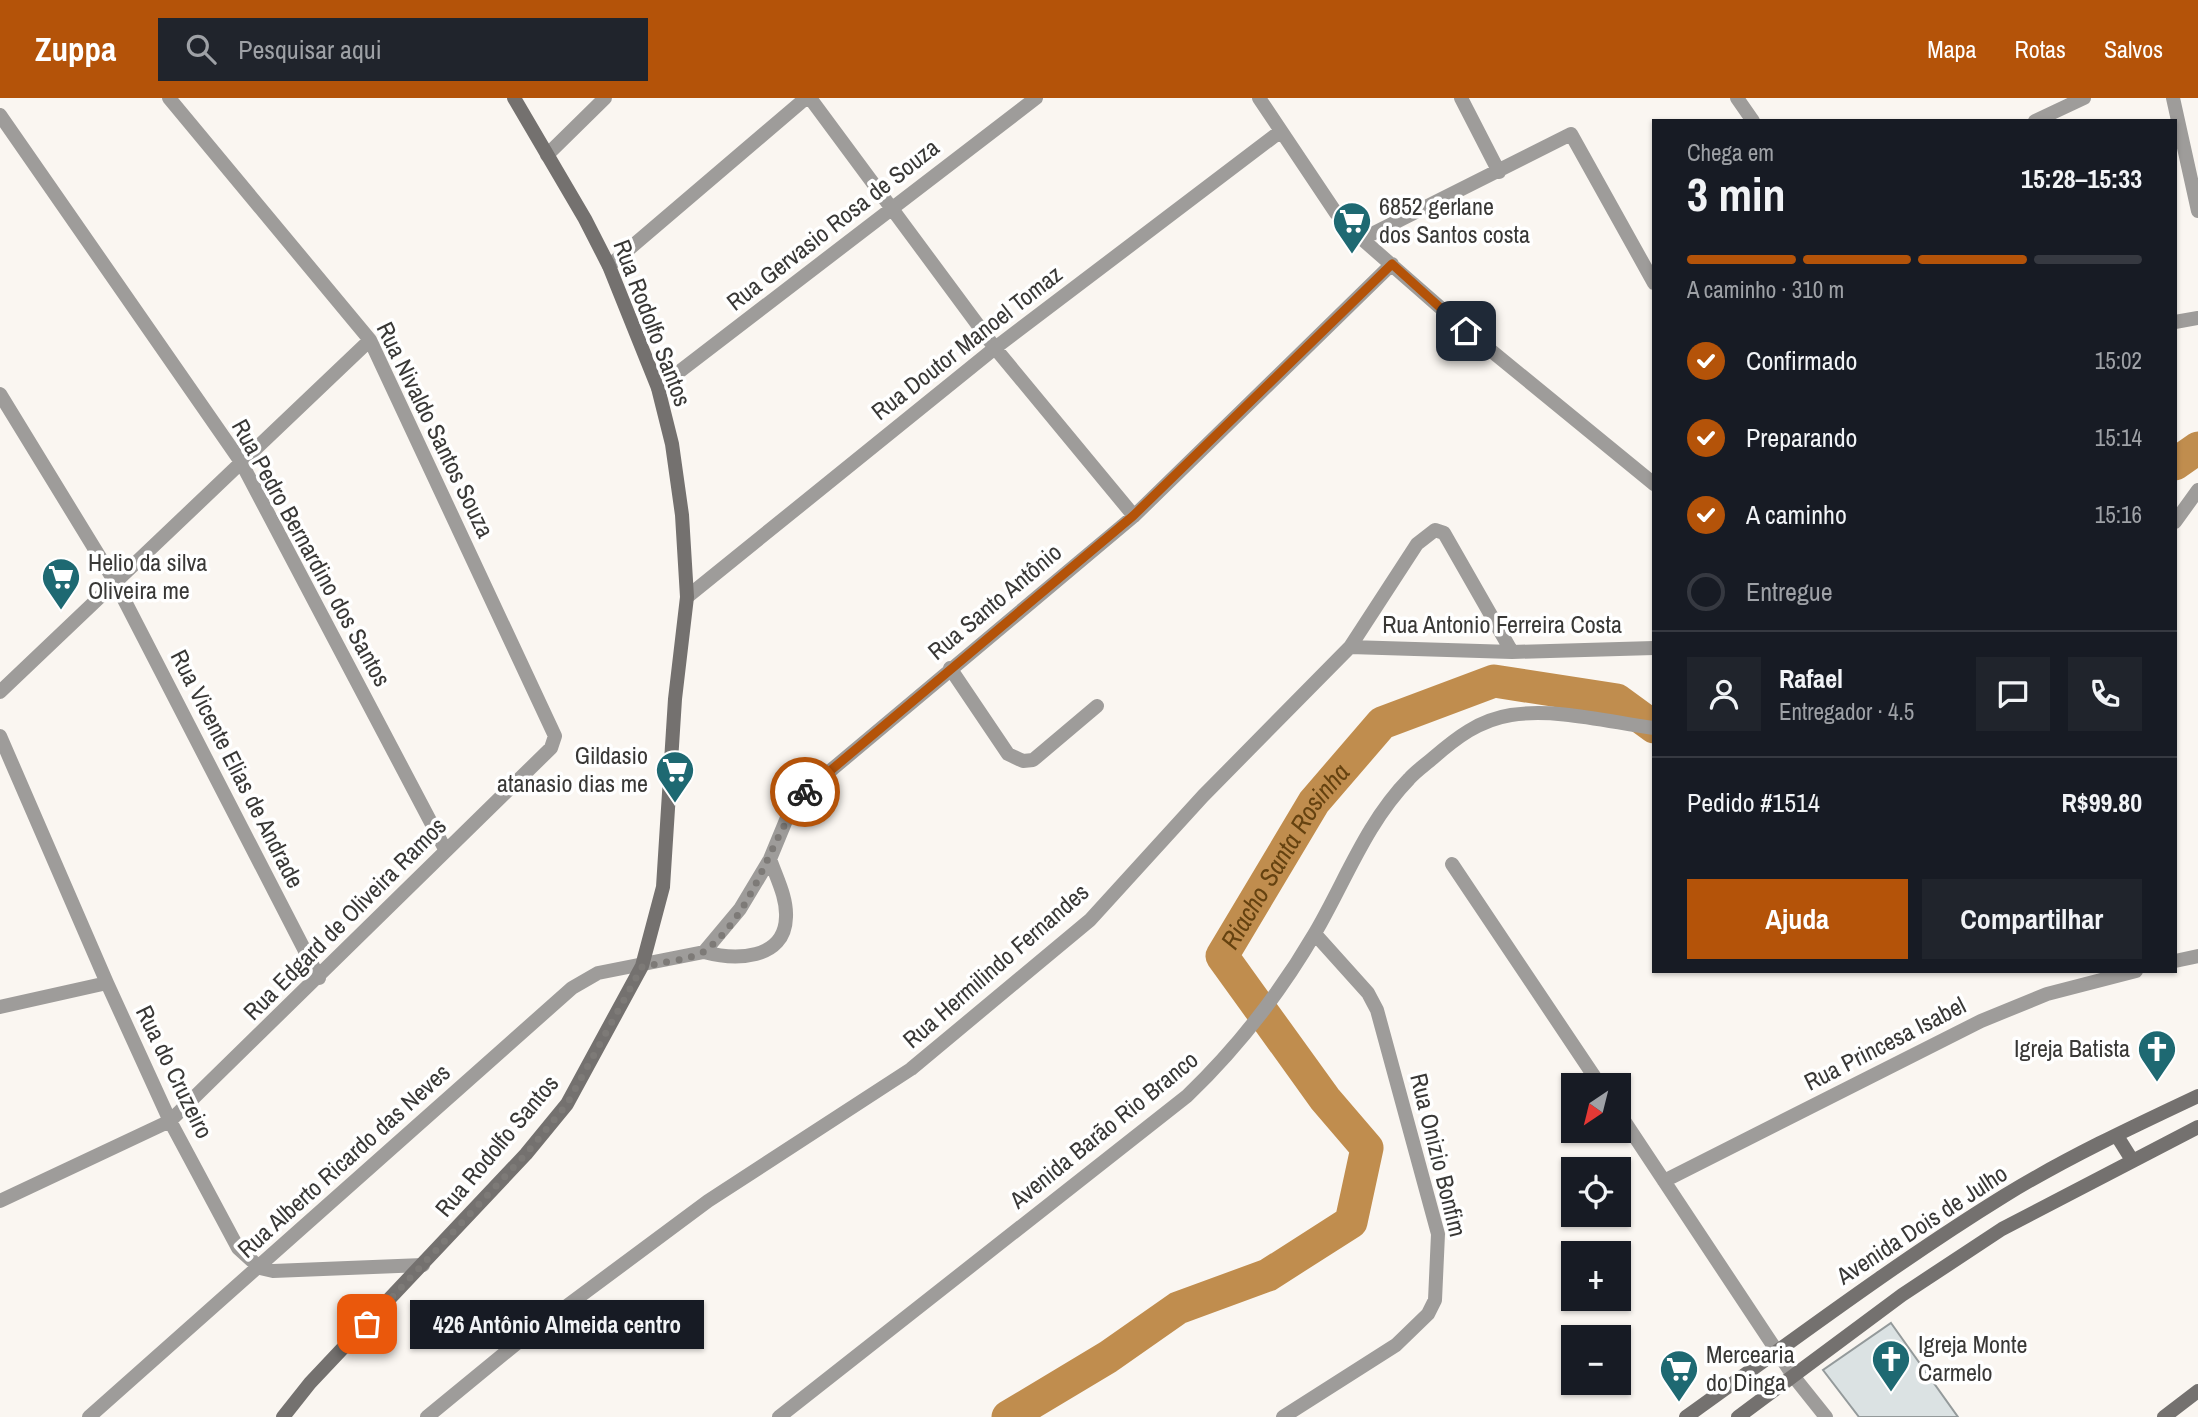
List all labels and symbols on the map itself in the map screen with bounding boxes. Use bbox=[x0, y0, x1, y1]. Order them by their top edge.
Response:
street label: Rua Gervasio Rosa de Souza bbox=[720, 131, 945, 317]
place label: 6852 gerlane dos Santos costa bbox=[1379, 190, 1530, 250]
supermarket icon: 6852 gerlane dos Santos costa bbox=[1331, 200, 1373, 255]
street label: Rua Rodolfo Santos bbox=[606, 235, 699, 411]
street label: Rua Doutor Manoel Tomaz bbox=[864, 258, 1068, 427]
pin bbox=[1436, 301, 1496, 361]
street label: Rua Nivaldo Santos Souza bbox=[370, 316, 502, 543]
street label: Rua Pedro Bernardino dos Santos bbox=[225, 413, 399, 692]
street label: Rua Santo Antônio bbox=[921, 536, 1068, 667]
place label: Helio da silva Oliveira me bbox=[88, 546, 207, 606]
supermarket icon: Helio da silva Oliveira me bbox=[40, 556, 82, 611]
street label: Rua Antonio Ferreira Costa bbox=[1382, 608, 1622, 640]
street label: Rua Vicente Elias de Andrade bbox=[164, 644, 312, 893]
place label: Gildasio atanasio dias me bbox=[497, 739, 648, 799]
supermarket icon: Gildasio atanasio dias me bbox=[654, 749, 696, 804]
water label: Riacho Santa Rosinha bbox=[1212, 755, 1357, 955]
courier bbox=[770, 757, 840, 827]
street label: Rua Edgard de Oliveira Ramos bbox=[236, 810, 453, 1027]
street label: Rua Hermilindo Fernandes bbox=[896, 876, 1095, 1055]
street label: Rua Princesa Isabel bbox=[1798, 989, 1971, 1098]
street label: Rua do Cruzeiro bbox=[129, 1000, 221, 1143]
church icon: Igreja Batista bbox=[2136, 1028, 2178, 1083]
place label: Igreja Batista bbox=[2014, 1032, 2130, 1064]
street label: Avenida Barão Rio Branco bbox=[1002, 1043, 1204, 1216]
street label: Rua Alberto Ricardo das Neves bbox=[230, 1056, 456, 1264]
street label: Rua Rodolfo Santos bbox=[427, 1068, 565, 1223]
street label: Rua Onizio Bonfim bbox=[1403, 1070, 1475, 1240]
north arrow bbox=[1561, 1073, 1631, 1143]
street label: Avenida Dois de Julho bbox=[1829, 1157, 2013, 1292]
pin bbox=[337, 1294, 397, 1354]
callout: 426 Antônio Almeida centro bbox=[409, 1300, 703, 1348]
place label: Igreja Monte Carmelo bbox=[1918, 1328, 2027, 1388]
place label: Mercearia do Dinga bbox=[1706, 1338, 1795, 1398]
church icon: Igreja Monte Carmelo bbox=[1870, 1338, 1912, 1393]
supermarket icon: Mercearia do Dinga bbox=[1658, 1348, 1700, 1403]

